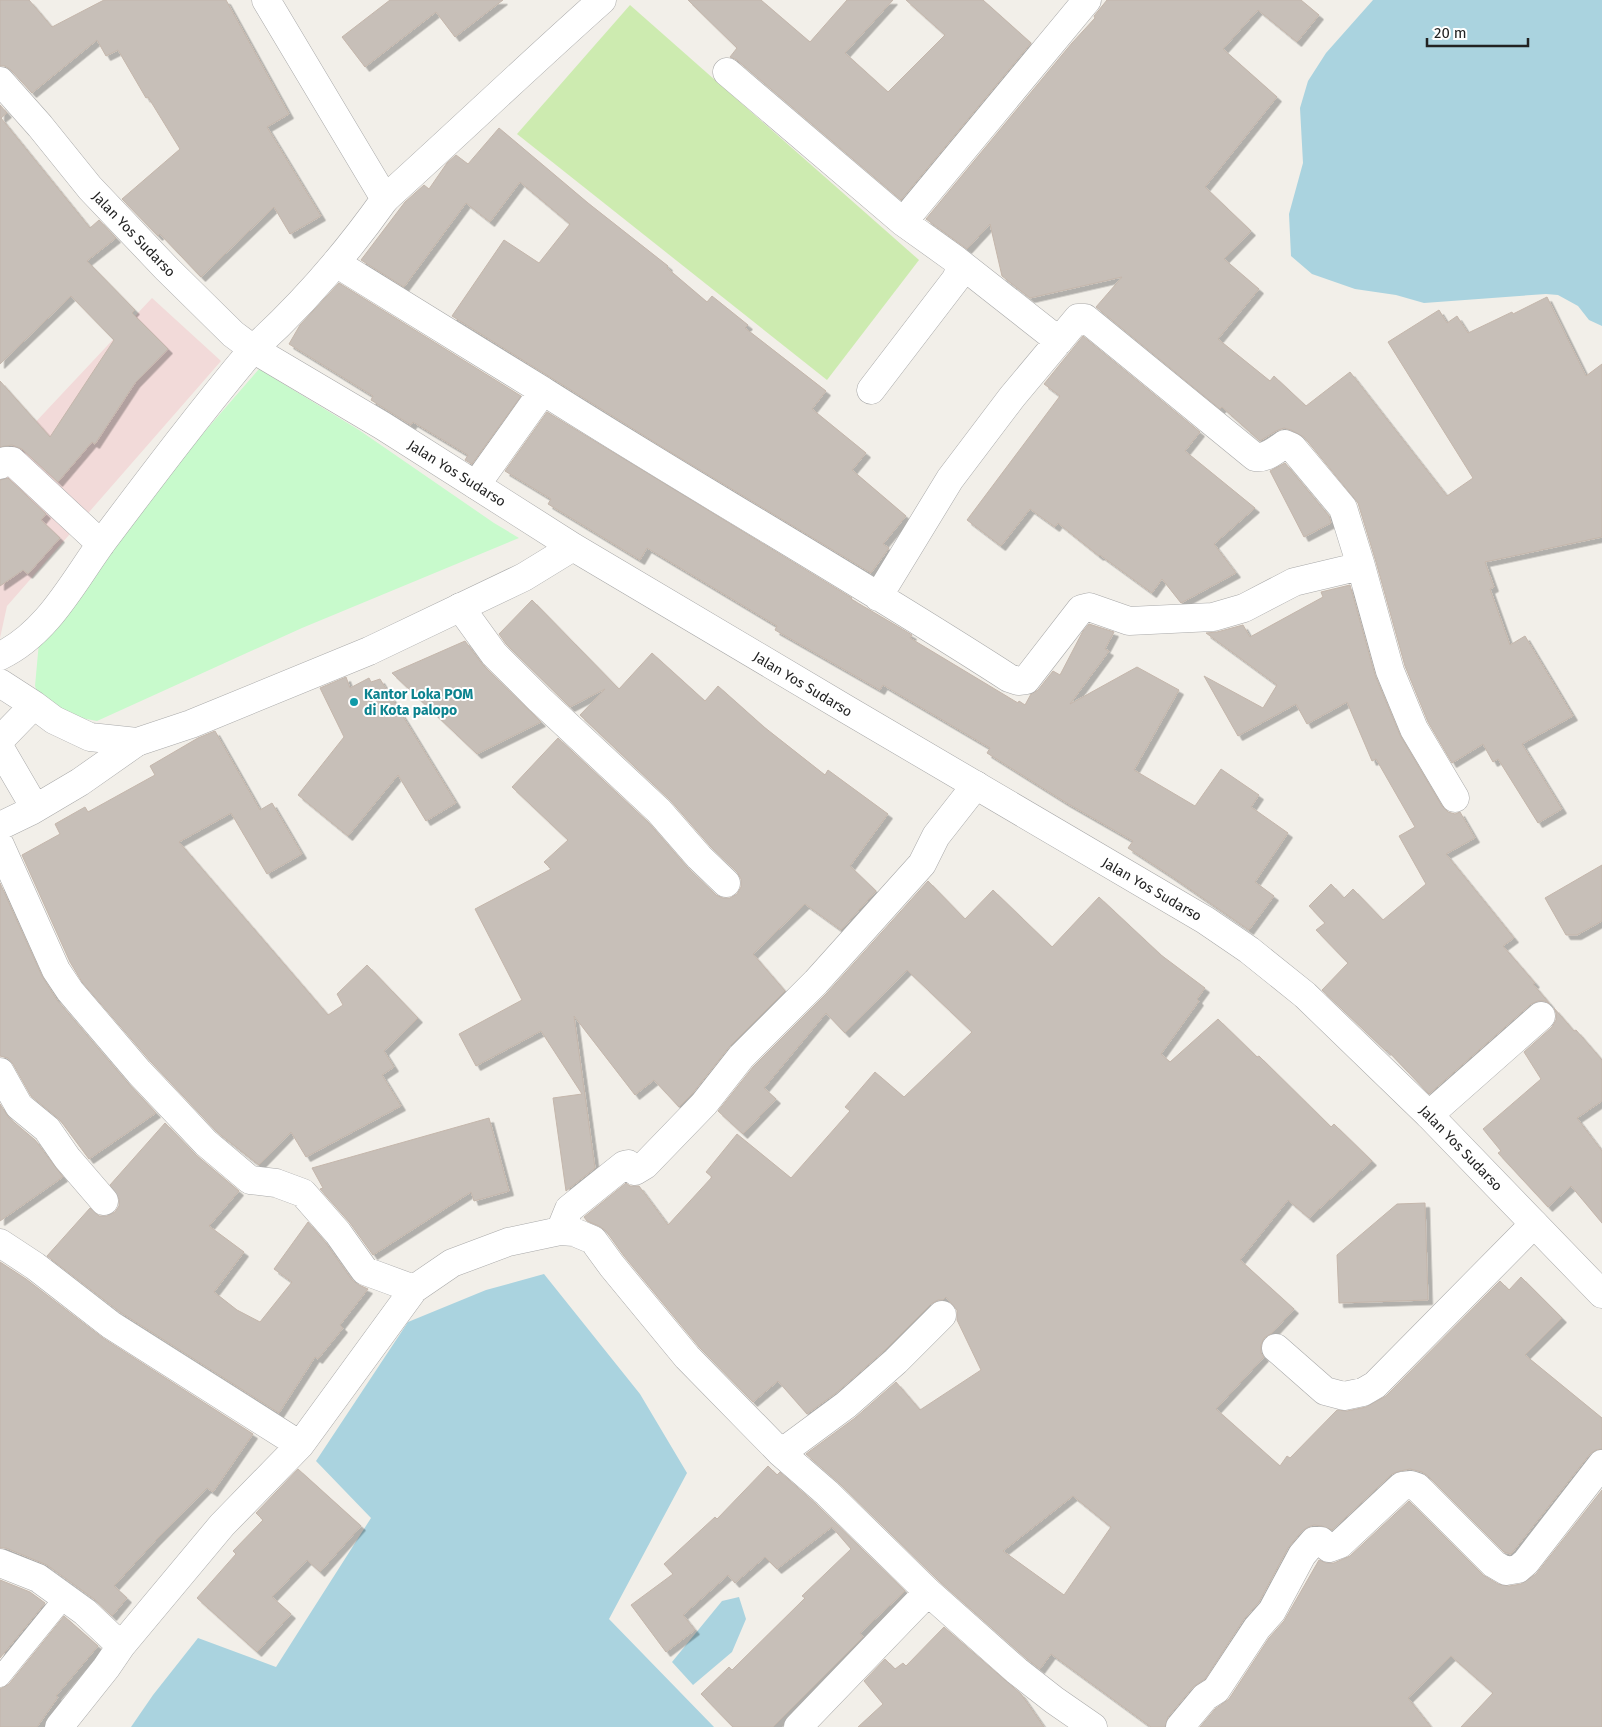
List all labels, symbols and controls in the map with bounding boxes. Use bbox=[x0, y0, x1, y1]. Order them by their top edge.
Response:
scale bar bbox=[1427, 15, 1528, 47]
text: 20 m bbox=[1434, 24, 1467, 42]
street label: Jalan Yos Sudarso bbox=[89, 188, 179, 281]
street label: Jalan Yos Sudarso bbox=[405, 436, 509, 510]
street label: Jalan Yos Sudarso bbox=[750, 648, 855, 721]
place label: Kantor Loka POM di Kota palopo bbox=[364, 686, 473, 719]
marker: Kantor Loka POM di Kota palopo bbox=[348, 696, 360, 708]
street label: Jalan Yos Sudarso bbox=[1099, 854, 1205, 925]
street label: Jalan Yos Sudarso bbox=[1416, 1102, 1506, 1195]

